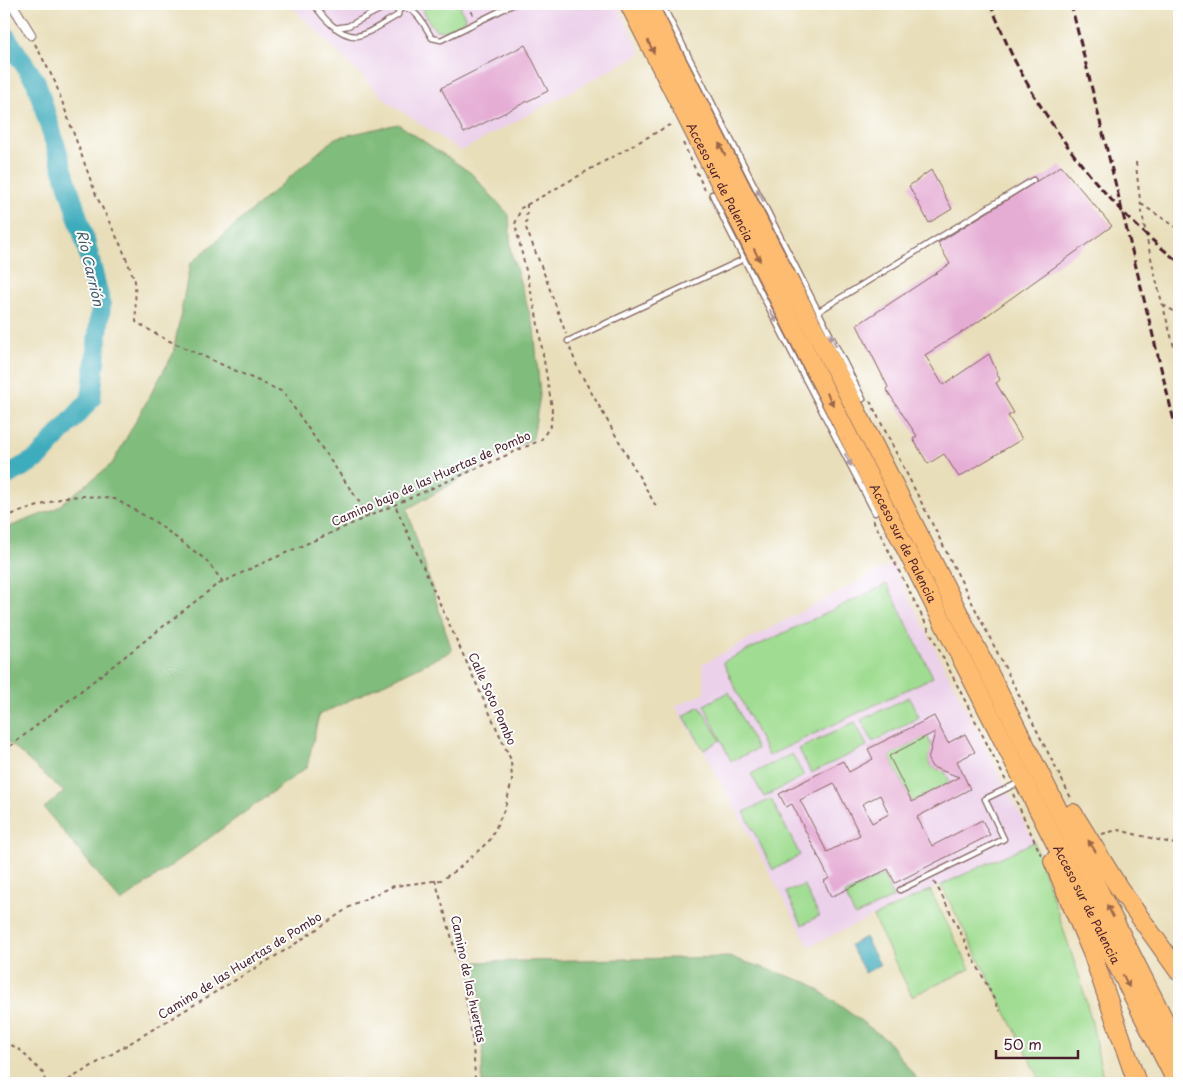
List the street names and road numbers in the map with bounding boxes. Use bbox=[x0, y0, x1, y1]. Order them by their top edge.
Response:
street label: Acceso sur de Palencia bbox=[683, 119, 759, 245]
street label: Camino bajo de las Huertas de Pombo bbox=[328, 426, 534, 530]
street label: Acceso sur de Palencia bbox=[866, 480, 942, 606]
street label: Calle Soto Pombo bbox=[464, 649, 522, 748]
street label: Acceso sur de Palencia bbox=[1049, 841, 1125, 967]
street label: Camino de las Huertas de Pombo bbox=[154, 907, 325, 1023]
street label: Camino de las huertas bbox=[447, 914, 491, 1044]

